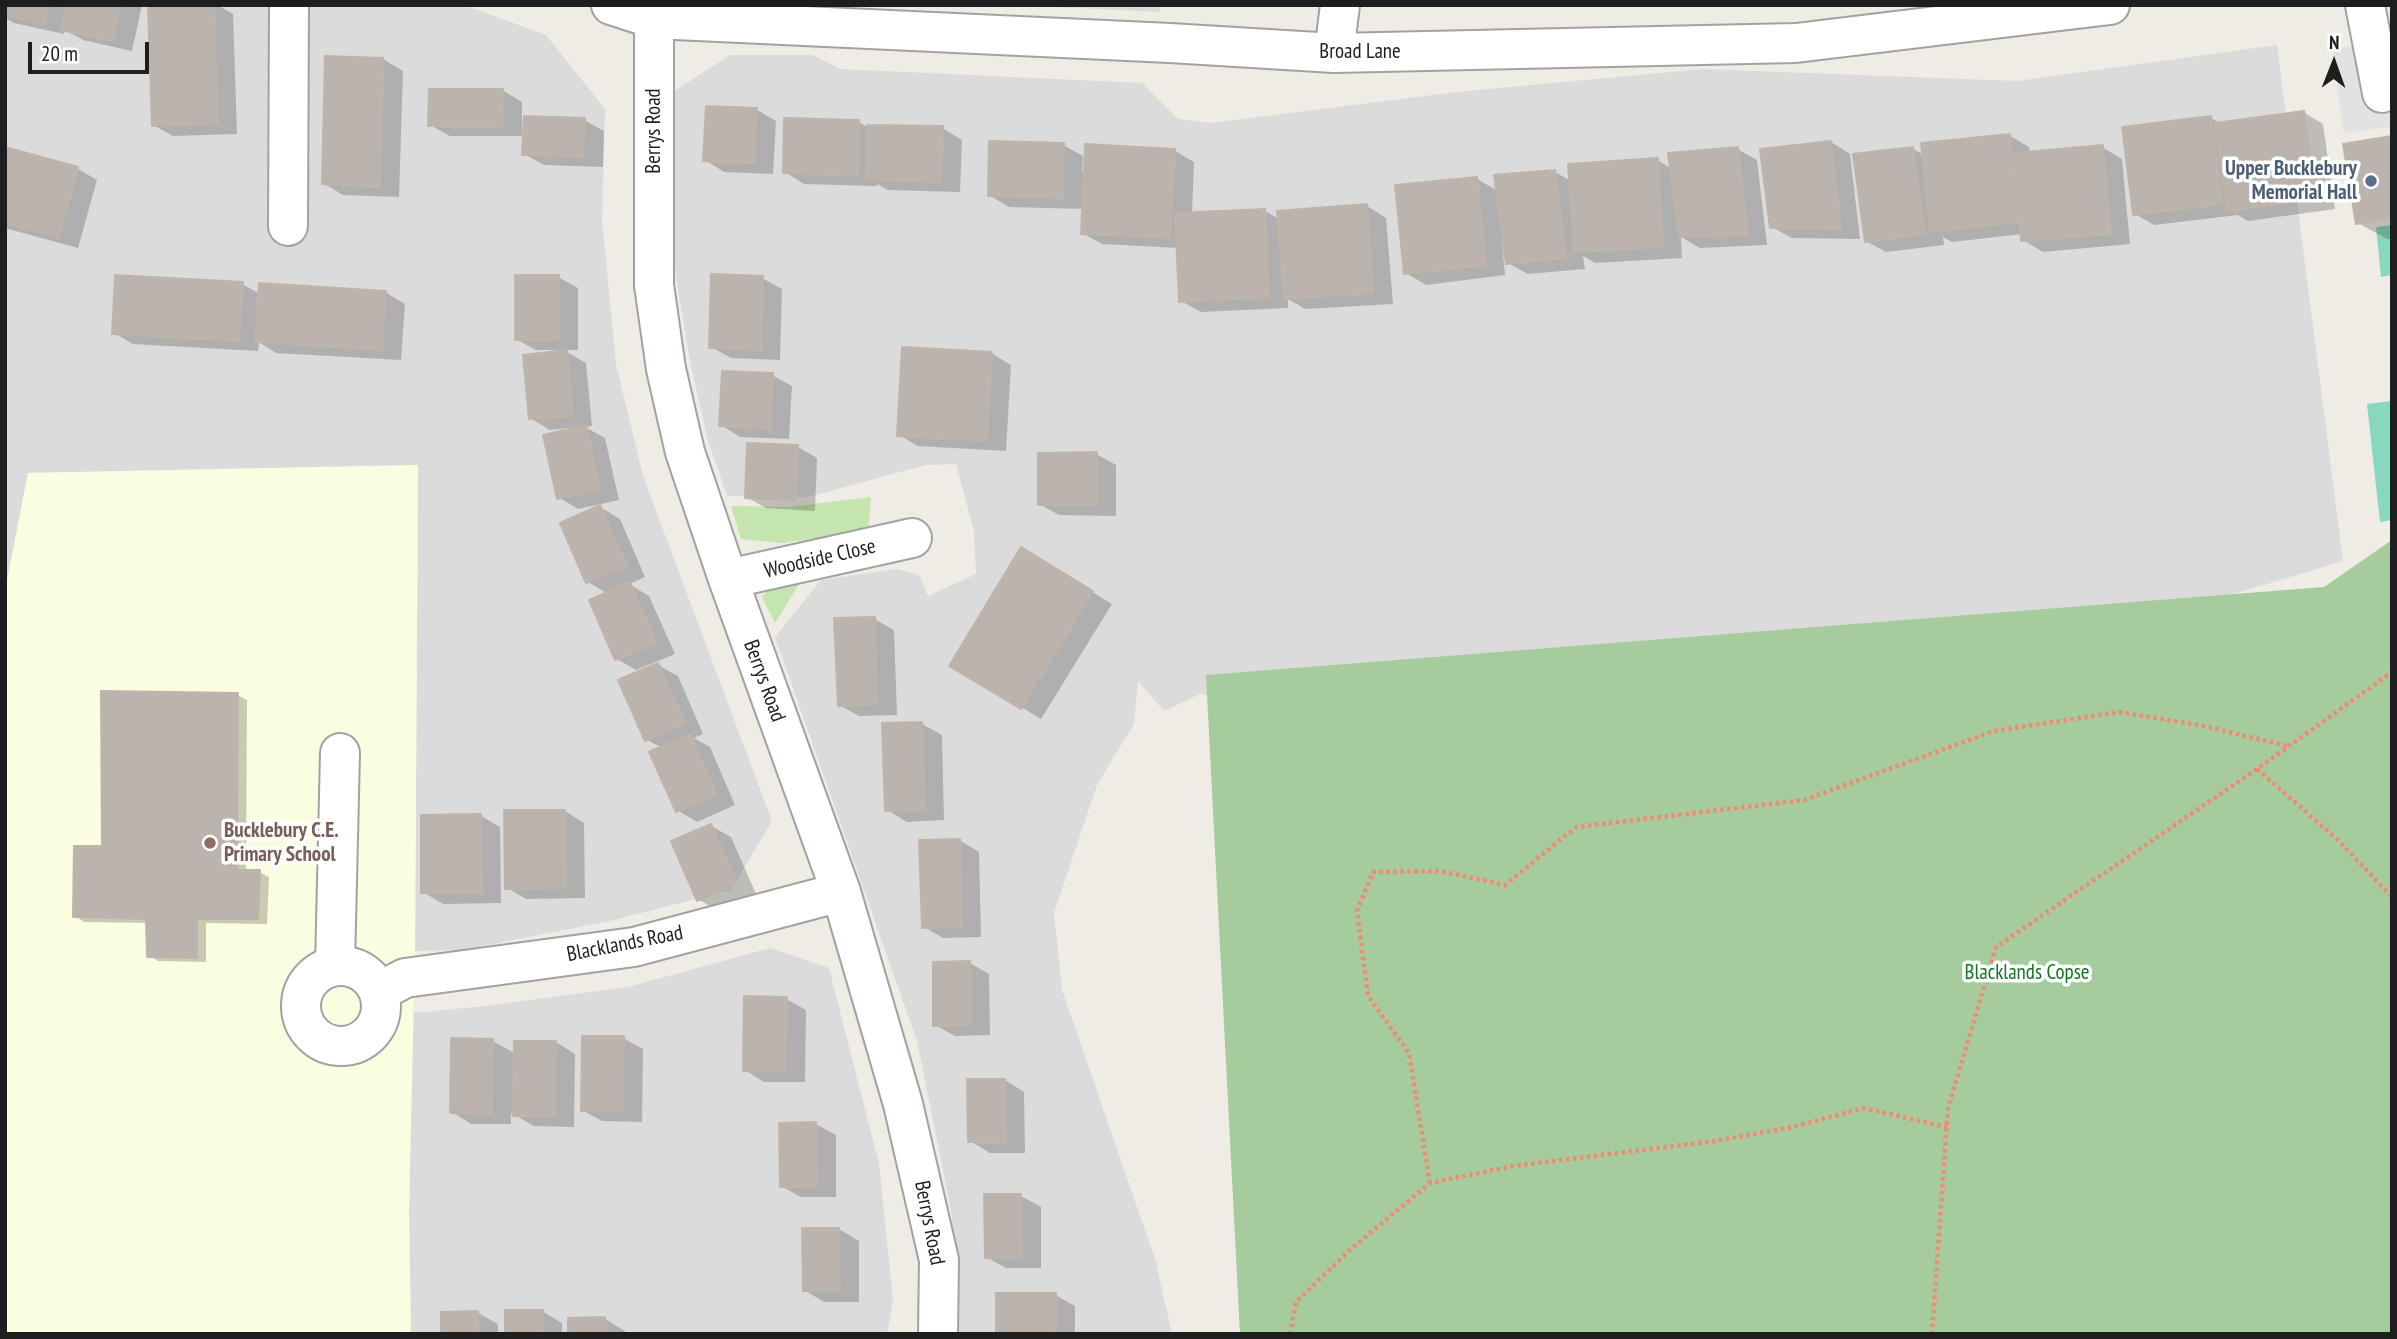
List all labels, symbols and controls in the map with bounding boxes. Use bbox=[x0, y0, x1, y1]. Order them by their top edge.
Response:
scale bar bbox=[32, 28, 152, 72]
north arrow bbox=[2299, 28, 2369, 98]
text: N bbox=[2329, 30, 2340, 54]
street label: Broad Lane bbox=[1319, 39, 1401, 65]
text: 20 m bbox=[41, 40, 78, 67]
street label: Berrys Road bbox=[641, 88, 667, 174]
place label: Upper Bucklebury Memorial Hall bbox=[2225, 156, 2357, 206]
marker: Upper Bucklebury Memorial Hall bbox=[2363, 173, 2379, 189]
street label: Woodside Close bbox=[762, 534, 878, 584]
street label: Berrys Road bbox=[738, 637, 790, 725]
place label: Bucklebury C.E. Primary School bbox=[224, 818, 339, 868]
marker: Bucklebury C.E. Primary School bbox=[202, 835, 218, 851]
street label: Blacklands Road bbox=[565, 920, 685, 968]
park label: Blacklands Copse bbox=[1965, 960, 2089, 986]
street label: Berrys Road bbox=[908, 1179, 950, 1267]

